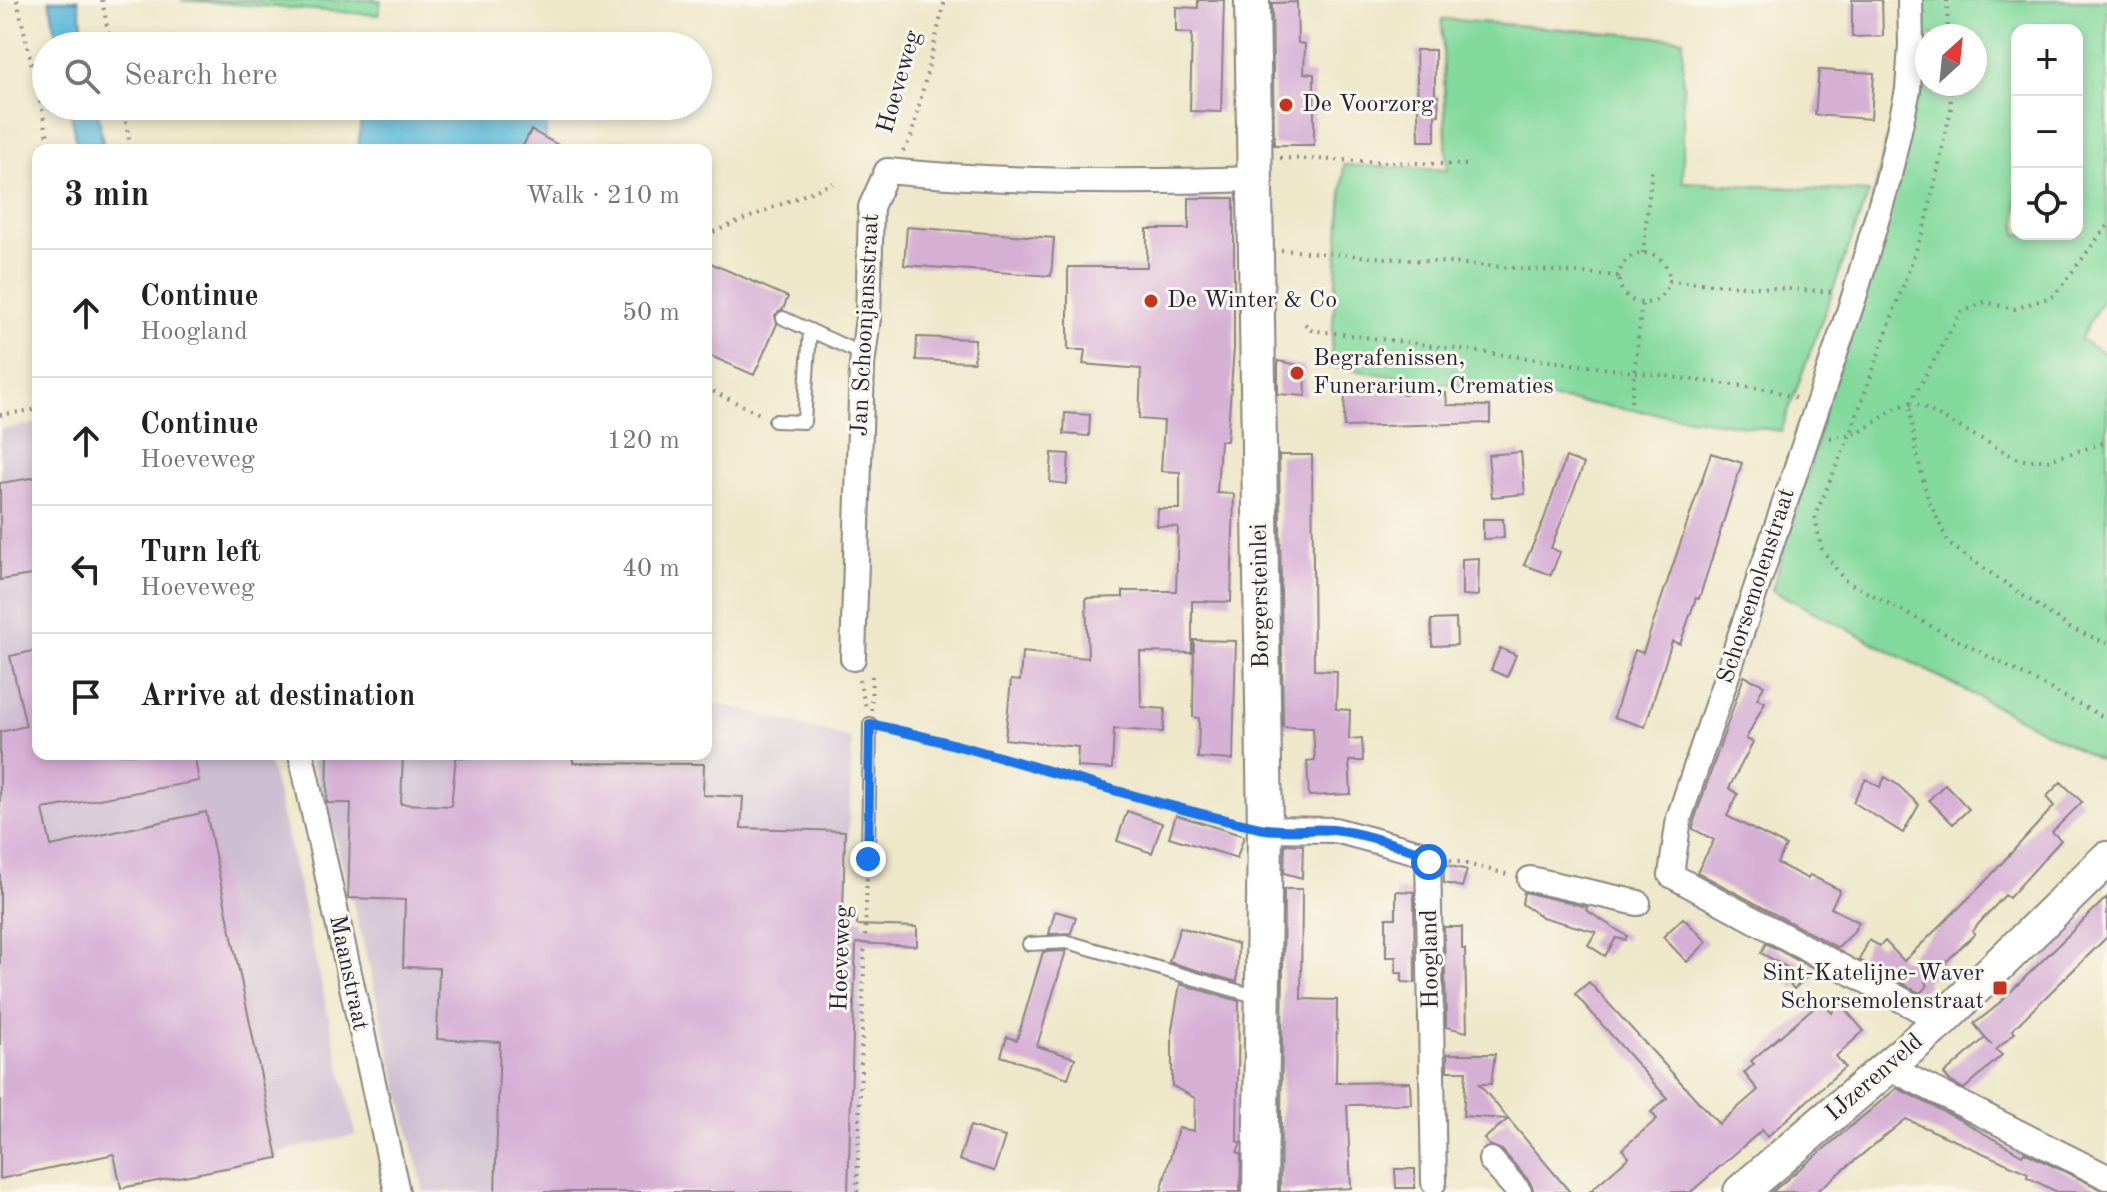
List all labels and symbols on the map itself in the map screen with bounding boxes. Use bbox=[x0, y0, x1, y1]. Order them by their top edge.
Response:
north arrow bbox=[1915, 24, 1987, 96]
street label: Hoeveweg bbox=[874, 28, 926, 136]
place label: De Voorzorg bbox=[1302, 93, 1434, 117]
marker: De Voorzorg bbox=[1277, 96, 1295, 114]
street label: Jan Schoonjansstraat bbox=[848, 213, 884, 437]
place label: De Winter & Co bbox=[1167, 289, 1337, 313]
marker: De Winter & Co bbox=[1142, 292, 1160, 310]
place label: Begrafenissen, Funerarium, Crematies bbox=[1313, 347, 1554, 399]
marker: Begrafenissen, Funerarium, Crematies bbox=[1288, 364, 1306, 382]
street label: Schorsemolenstraat bbox=[1714, 485, 1800, 687]
street label: Borgersteinlei bbox=[1248, 523, 1274, 669]
route end bbox=[850, 841, 886, 877]
route start bbox=[1411, 844, 1447, 880]
street label: Hoeveweg bbox=[828, 905, 856, 1011]
street label: Hoogland bbox=[1418, 909, 1444, 1009]
street label: Maanstraat bbox=[324, 913, 372, 1033]
place label: Sint-Katelijne-Waver Schorsemolenstraat bbox=[1762, 962, 1984, 1014]
marker: Sint-Katelijne-Waver Schorsemolenstraat bbox=[1991, 979, 2009, 997]
street label: IJzerenveld bbox=[1822, 1030, 1928, 1126]

